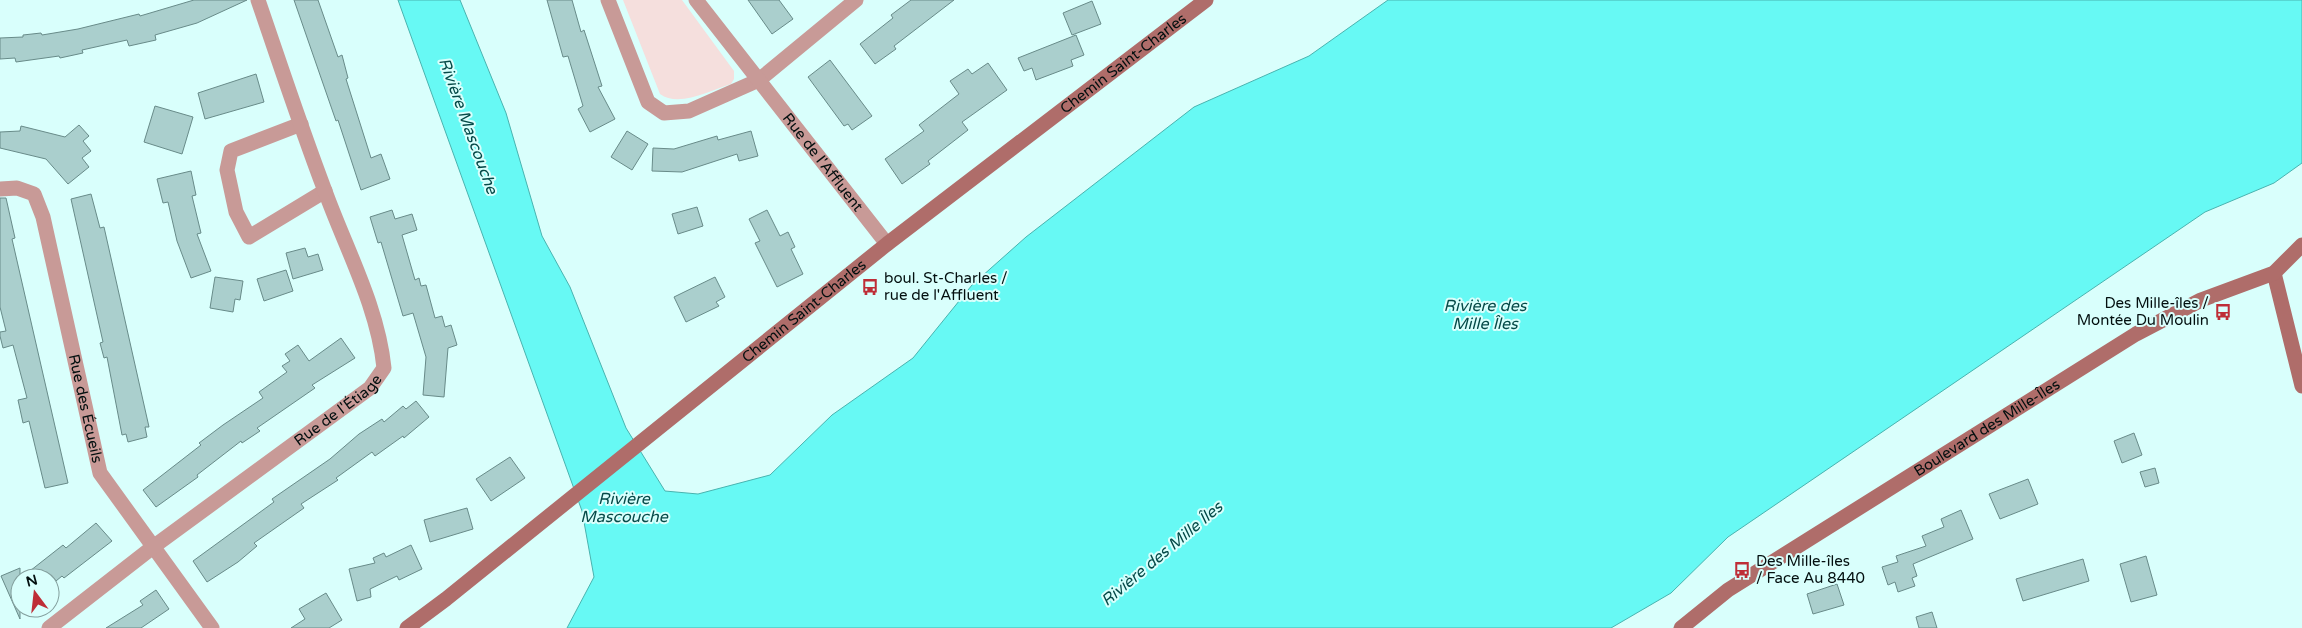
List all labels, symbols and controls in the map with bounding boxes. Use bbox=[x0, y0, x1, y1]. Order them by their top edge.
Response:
street label: Chemin Saint-Charles bbox=[1056, 9, 1190, 117]
water label: Rivière Mascouche bbox=[434, 55, 502, 198]
street label: Rue de l'Affluent bbox=[779, 109, 867, 215]
street label: Chemin Saint-Charles bbox=[738, 256, 870, 366]
place label: boul. St-Charles / rue de l'Affluent bbox=[884, 269, 1008, 304]
bus stop icon: boul. St-Charles / rue de l'Affluent bbox=[860, 277, 880, 297]
place label: Des Mille-îles / Montée Du Moulin bbox=[2077, 294, 2209, 329]
water label: Rivière des Mille Îles bbox=[1444, 296, 1528, 334]
bus stop icon: Des Mille-îles / Montée Du Moulin bbox=[2213, 302, 2233, 322]
street label: Rue des Écueils bbox=[65, 352, 107, 465]
street label: Rue de l'Étiage bbox=[290, 371, 386, 450]
street label: Boulevard des Mille-Îles bbox=[1911, 375, 2063, 480]
water label: Rivière Mascouche bbox=[580, 489, 669, 527]
water label: Rivière des Mille Îles bbox=[1097, 496, 1228, 611]
place label: Des Mille-îles / Face Au 8440 bbox=[1756, 552, 1865, 587]
bus stop icon: Des Mille-îles / Face Au 8440 bbox=[1732, 560, 1752, 580]
north arrow bbox=[10, 568, 60, 618]
text: N bbox=[24, 571, 39, 591]

